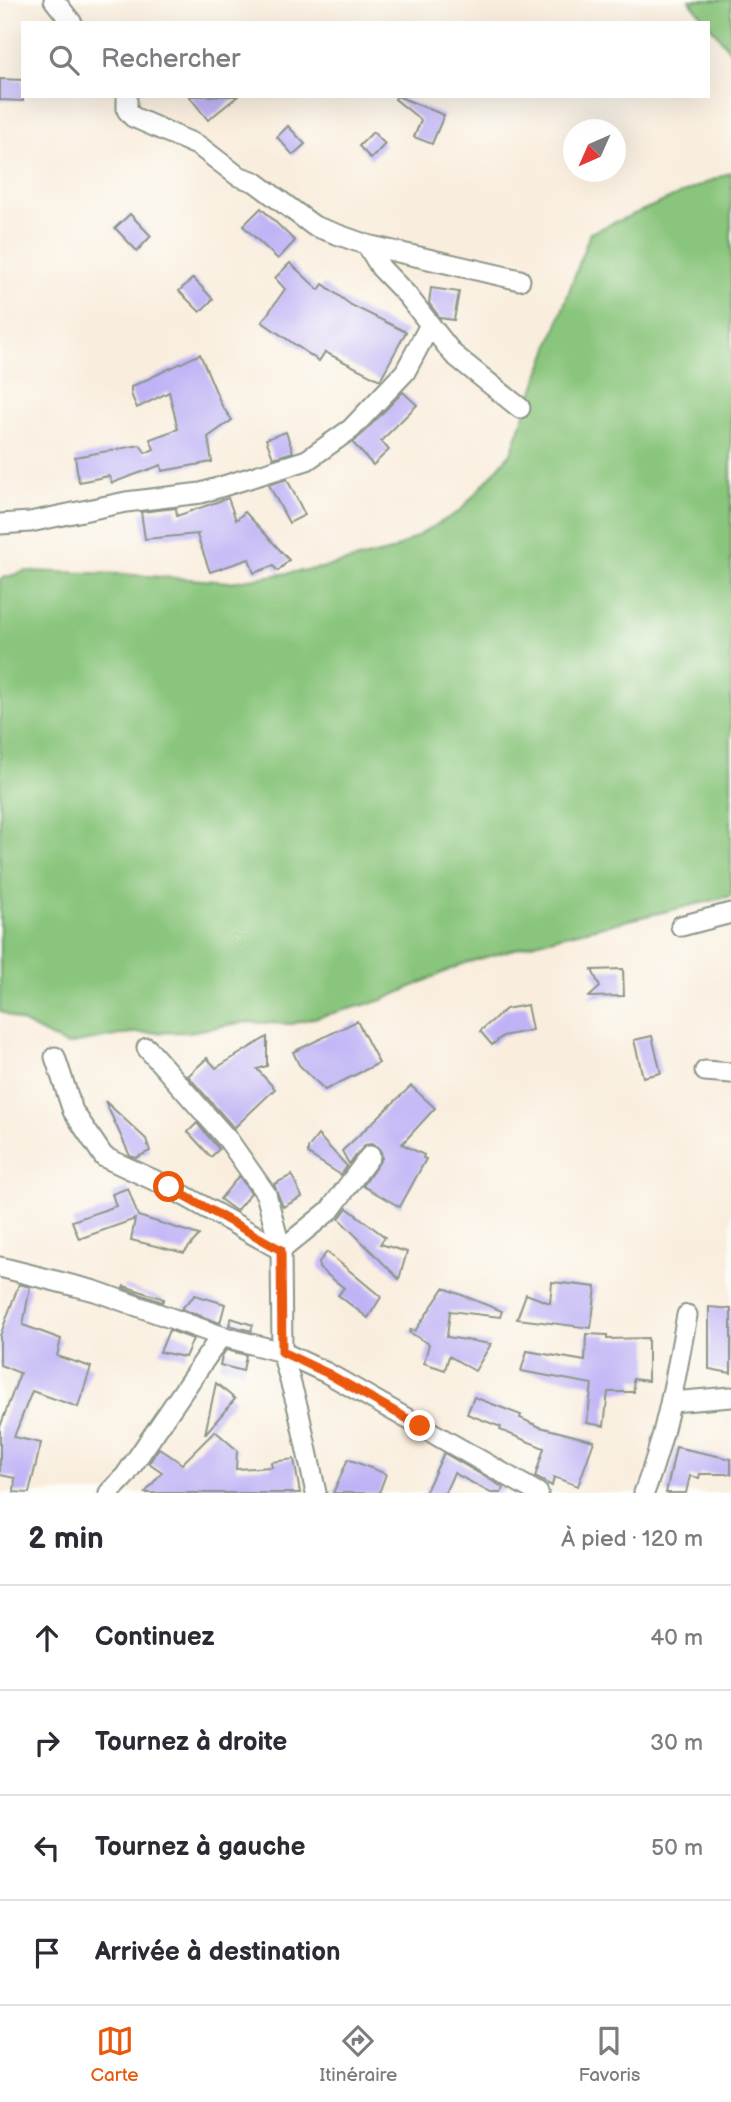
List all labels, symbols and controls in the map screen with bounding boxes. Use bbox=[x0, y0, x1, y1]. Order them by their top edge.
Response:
search box bbox=[21, 21, 710, 98]
icon: search bbox=[45, 41, 83, 79]
text: Rechercher bbox=[101, 44, 240, 75]
north arrow bbox=[563, 119, 626, 182]
route start bbox=[153, 1171, 184, 1202]
route end bbox=[404, 1410, 435, 1441]
text: 2 min bbox=[28, 1521, 104, 1557]
text: À pied · 120 m bbox=[561, 1525, 703, 1553]
icon: ahead bbox=[28, 1619, 66, 1657]
text: Continuez bbox=[95, 1622, 215, 1653]
text: 40 m bbox=[650, 1624, 703, 1652]
icon: right bbox=[28, 1724, 66, 1762]
text: Tournez à droite bbox=[95, 1727, 287, 1758]
text: 30 m bbox=[650, 1729, 703, 1757]
icon: left bbox=[28, 1829, 66, 1867]
text: Tournez à gauche bbox=[95, 1832, 306, 1863]
text: 50 m bbox=[651, 1834, 703, 1862]
icon: arrive bbox=[28, 1934, 66, 1972]
text: Arrivée à destination bbox=[95, 1937, 341, 1968]
tab: Carte bbox=[91, 2022, 138, 2087]
tab: Itinéraire bbox=[320, 2022, 397, 2087]
tab: Favoris bbox=[578, 2022, 640, 2087]

